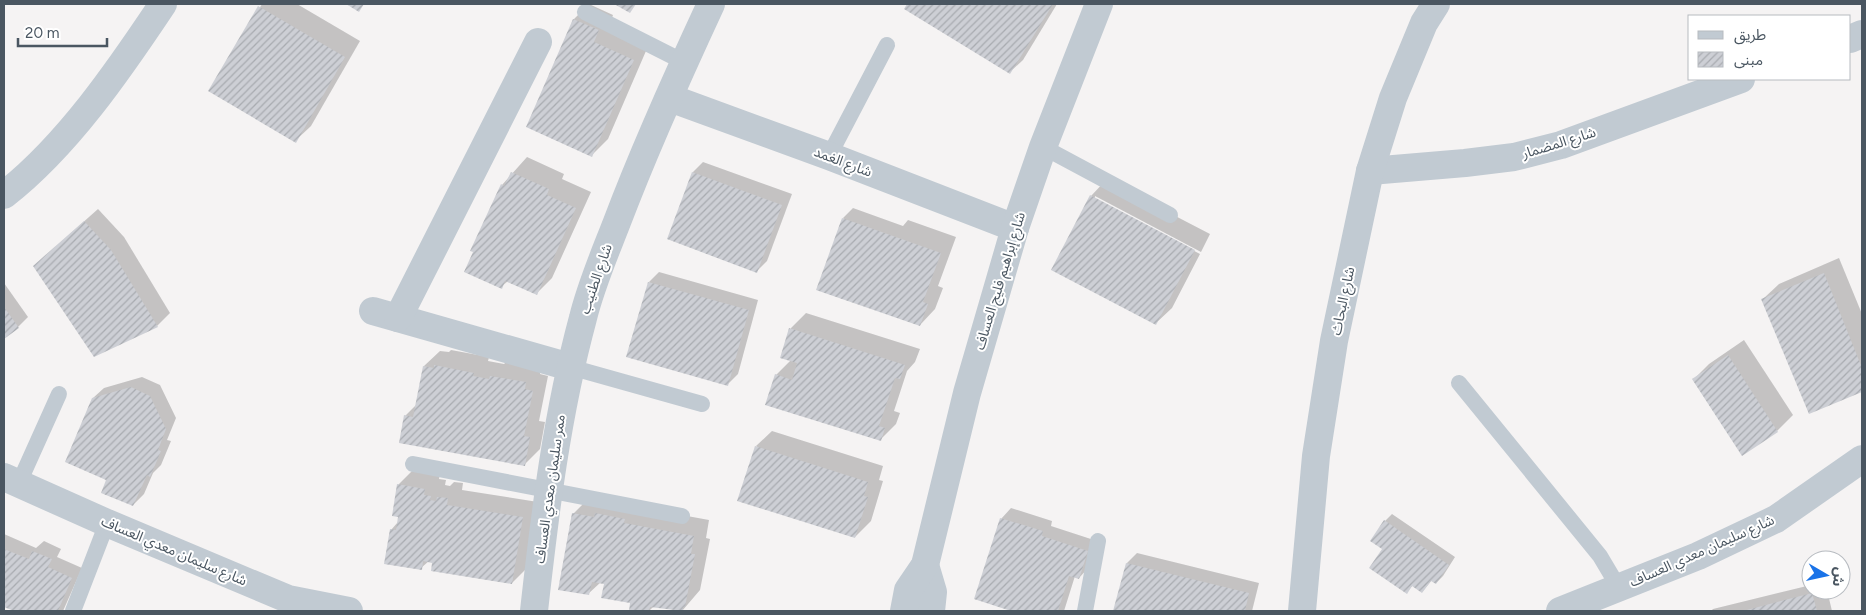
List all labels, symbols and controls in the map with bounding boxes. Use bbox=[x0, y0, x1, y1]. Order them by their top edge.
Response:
scale bar bbox=[18, 15, 106, 47]
legend bbox=[1688, 15, 1851, 80]
text: 20 m bbox=[25, 24, 59, 42]
text: طريق bbox=[1734, 26, 1766, 45]
text: مبنى bbox=[1734, 51, 1763, 69]
street label: شارع المضمار bbox=[1519, 124, 1599, 165]
street label: شارع الغمد bbox=[811, 143, 874, 183]
street label: شارع إبراهيم فليح العساف bbox=[971, 210, 1031, 353]
street label: شارع الطنيب bbox=[576, 242, 618, 317]
street label: شارع البحاث bbox=[1327, 265, 1360, 337]
street label: ممر سليمان معدي العساف bbox=[531, 413, 571, 565]
street label: شارع سليمان معدي العساف bbox=[1627, 511, 1778, 593]
street label: شارع سليمان معدي العساف bbox=[98, 513, 249, 591]
north arrow bbox=[1801, 550, 1851, 600]
text: ش bbox=[1828, 566, 1848, 588]

